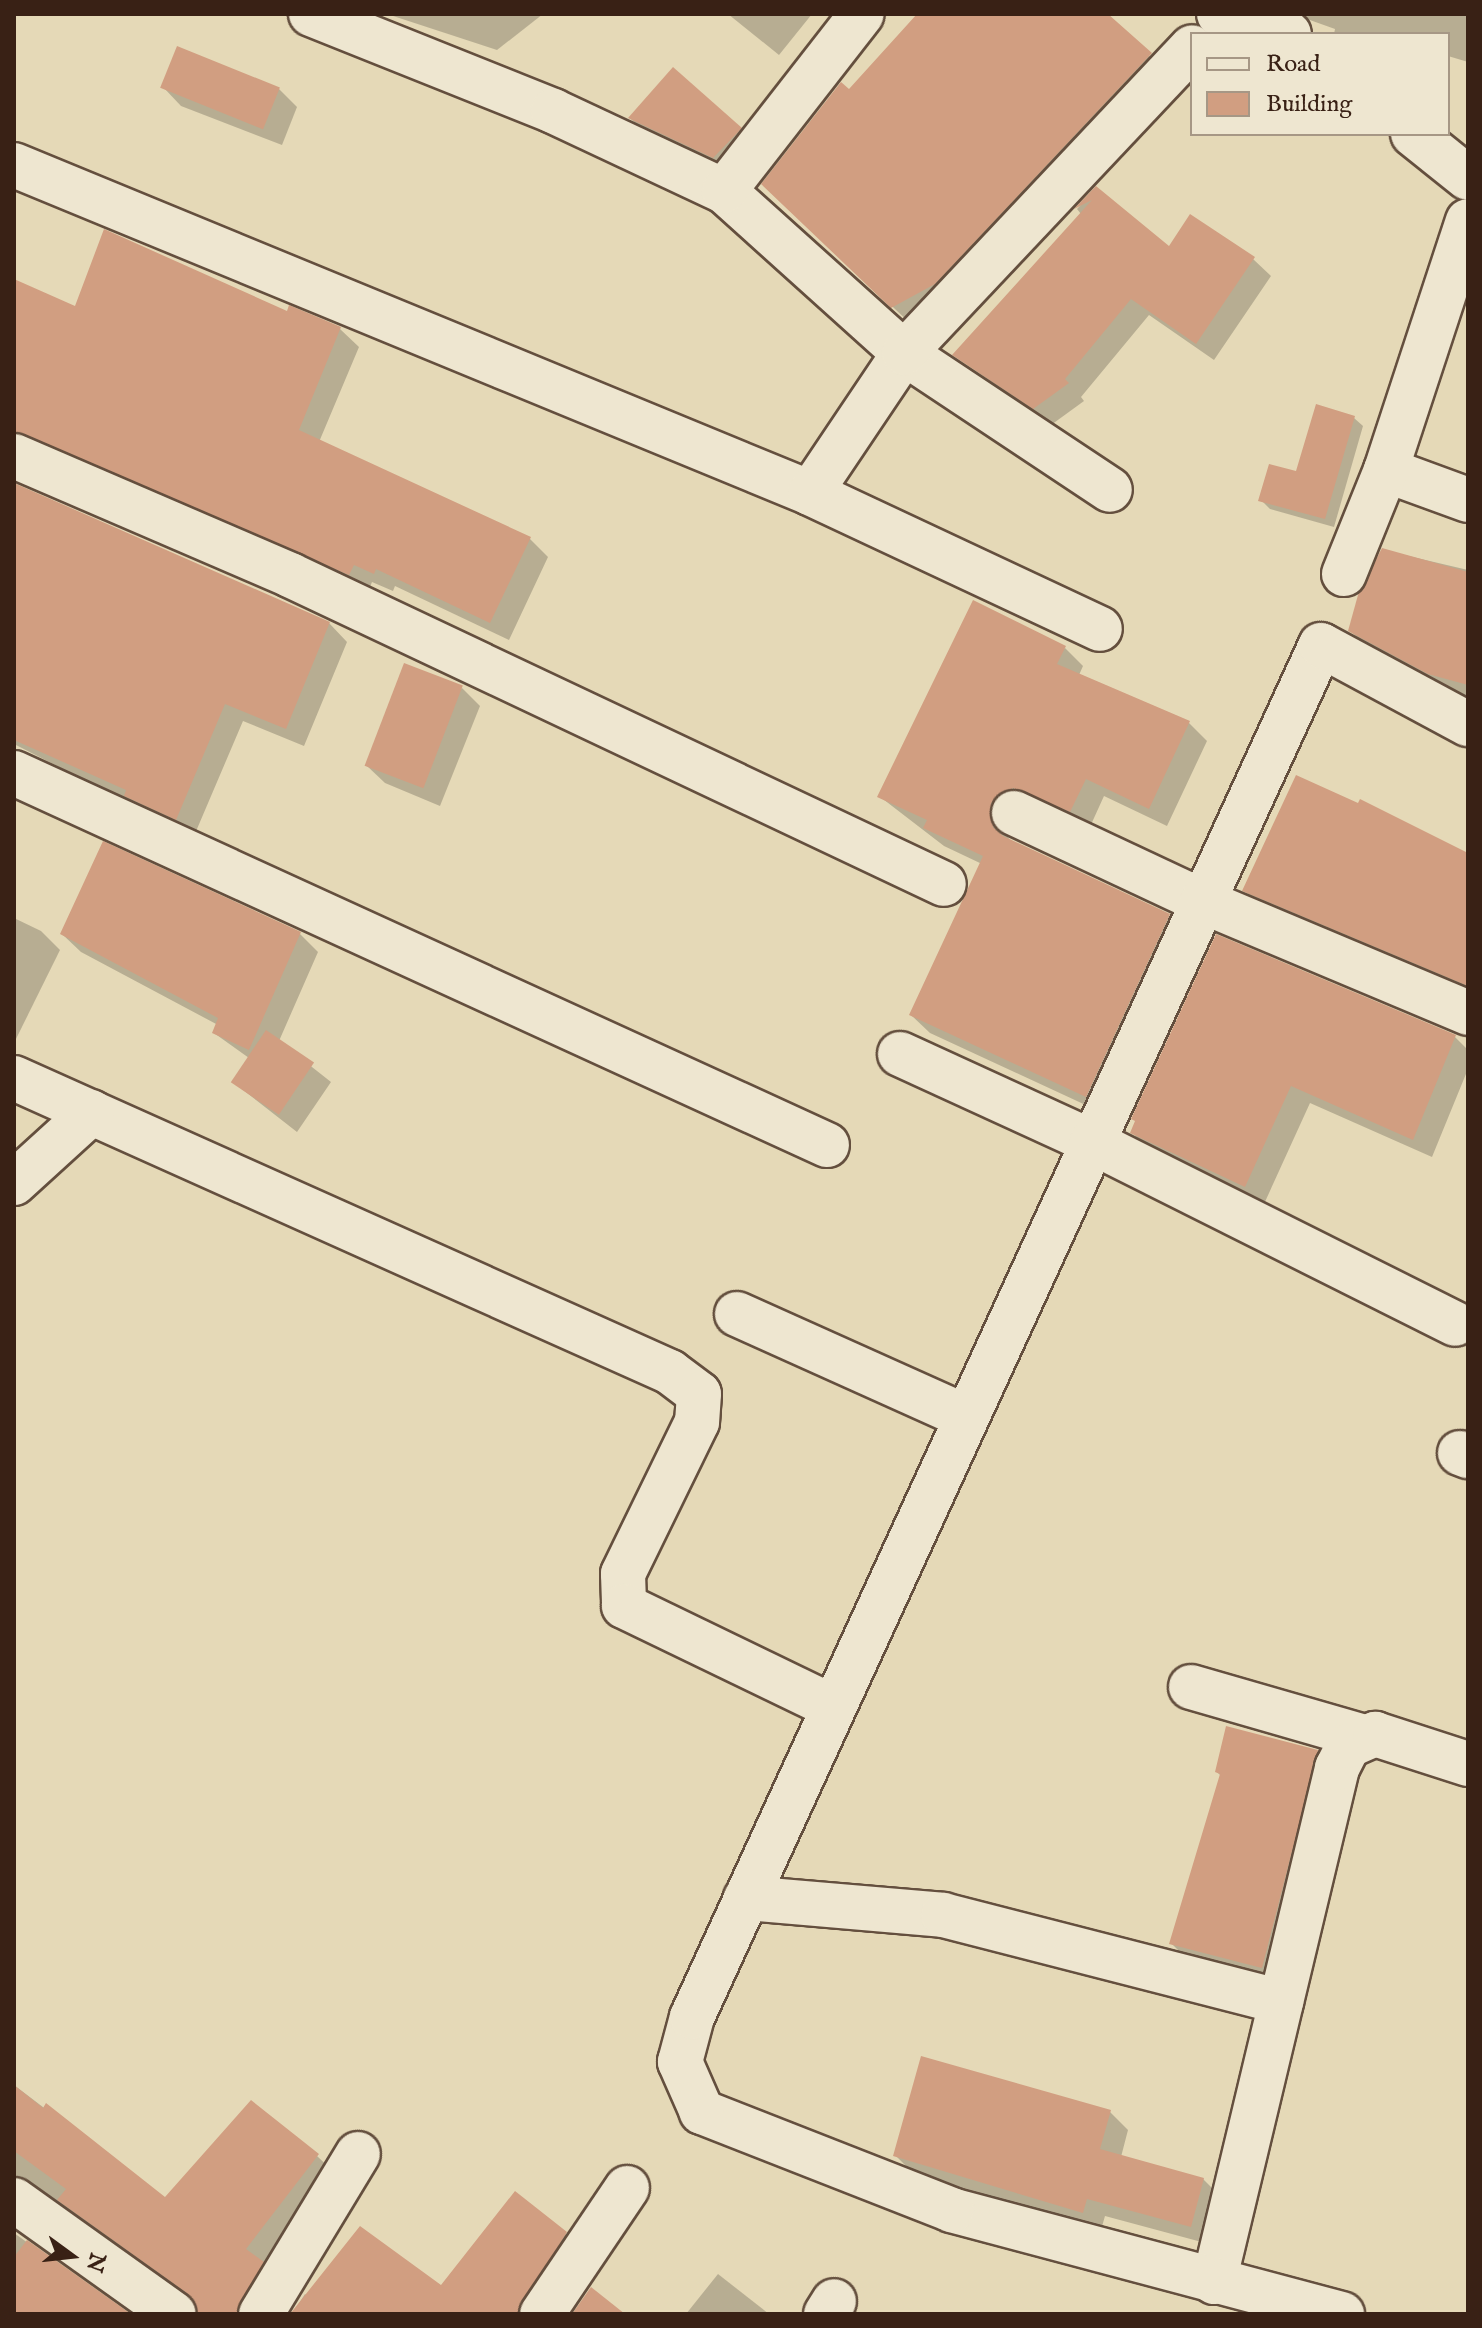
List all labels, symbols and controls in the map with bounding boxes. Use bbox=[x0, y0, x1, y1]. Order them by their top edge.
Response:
legend bbox=[1190, 32, 1450, 136]
text: Road bbox=[1266, 49, 1320, 80]
text: Building bbox=[1266, 89, 1352, 120]
north arrow bbox=[32, 2216, 112, 2296]
text: N bbox=[79, 2249, 111, 2275]

